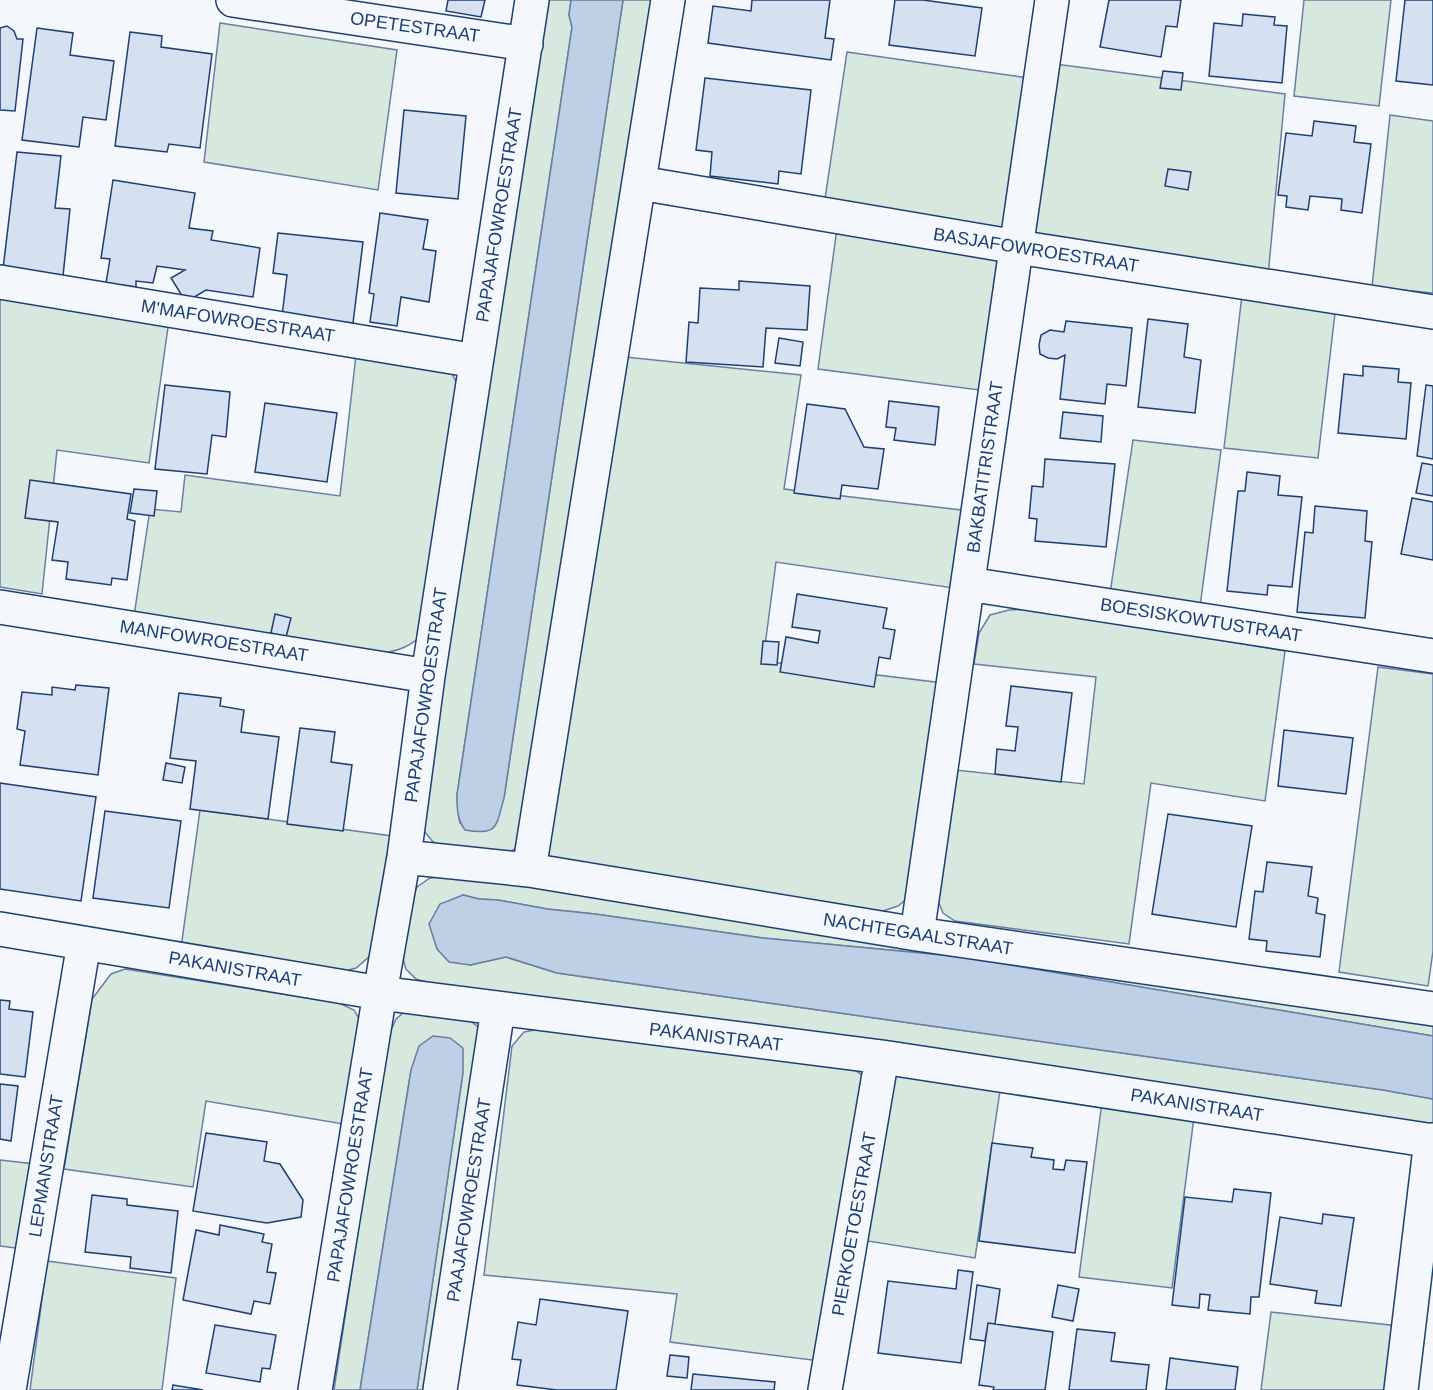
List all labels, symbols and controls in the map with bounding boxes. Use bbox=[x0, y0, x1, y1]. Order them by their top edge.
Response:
street label: OPETESTRAAT bbox=[349, 8, 481, 46]
street label: PAPAJAFOWROESTRAAT bbox=[472, 106, 526, 324]
street label: BASJAFOWROESTRAAT bbox=[932, 224, 1140, 276]
street label: M'MAFOWROESTRAAT bbox=[140, 296, 336, 346]
street label: BAKBATITRISTRAAT bbox=[963, 380, 1007, 554]
street label: PAPAJAFOWROESTRAAT bbox=[401, 586, 451, 804]
street label: BOESISKOWTUSTRAAT bbox=[1099, 594, 1303, 646]
street label: MANFOWROESTRAAT bbox=[118, 616, 310, 666]
street label: NACHTEGAALSTRAAT bbox=[822, 909, 1014, 959]
street label: PAKANISTRAAT bbox=[167, 947, 303, 991]
street label: PAKANISTRAAT bbox=[648, 1019, 784, 1055]
street label: PAPAJAFOWROESTRAAT bbox=[323, 1066, 377, 1284]
street label: PAKANISTRAAT bbox=[1129, 1085, 1265, 1125]
street label: LEPMANSTRAAT bbox=[25, 1093, 67, 1239]
street label: PAAJAFOWROESTRAAT bbox=[443, 1097, 495, 1303]
street label: PIERKOETOESTRAAT bbox=[828, 1130, 880, 1318]

